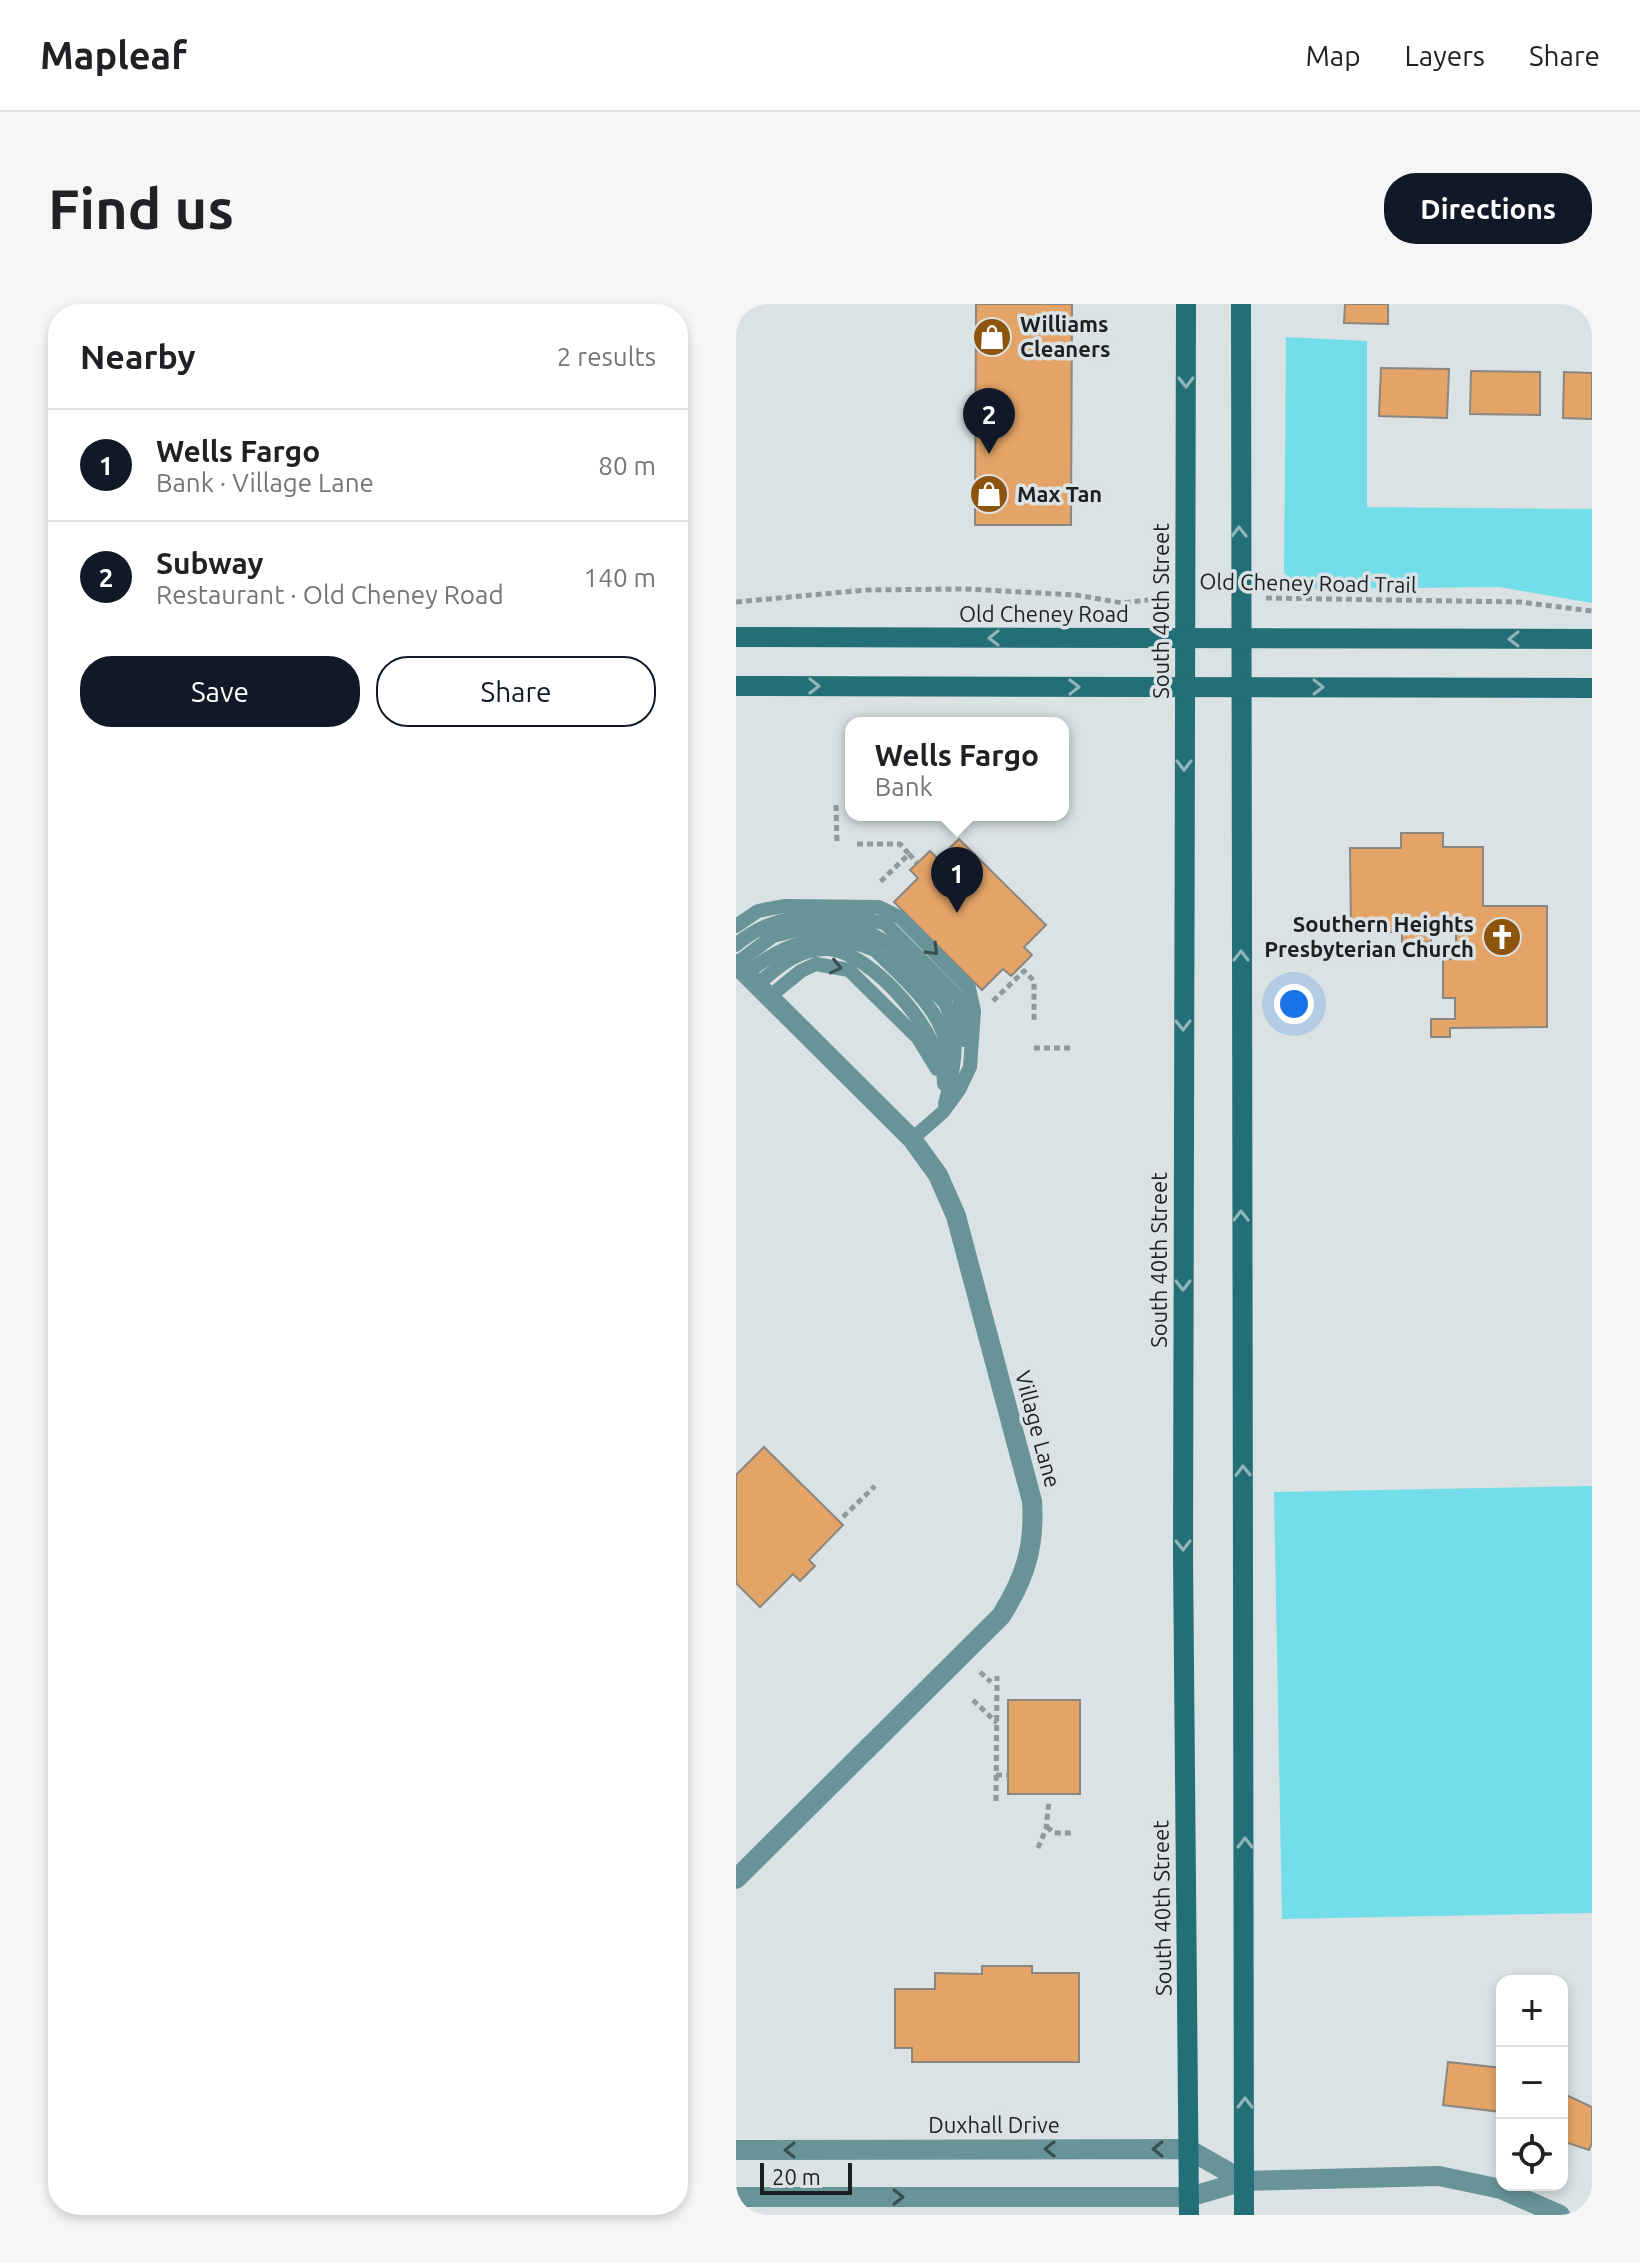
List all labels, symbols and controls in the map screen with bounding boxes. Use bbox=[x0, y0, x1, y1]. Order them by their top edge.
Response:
text: Mapleaf bbox=[40, 34, 187, 76]
text: Map bbox=[1305, 40, 1361, 71]
text: Layers bbox=[1405, 40, 1485, 71]
text: Share bbox=[1529, 40, 1600, 71]
button: Directions bbox=[1384, 173, 1592, 244]
text: Find us bbox=[48, 177, 234, 240]
place label: Williams Cleaners bbox=[1020, 311, 1110, 361]
shop icon: Williams Cleaners bbox=[971, 316, 1013, 358]
text: Nearby bbox=[80, 337, 195, 375]
text: 2 results bbox=[557, 342, 656, 371]
one-way arrow bbox=[1177, 376, 1195, 389]
pin: 2 bbox=[963, 388, 1015, 454]
text: Wells Fargo bbox=[156, 434, 320, 468]
text: 1 bbox=[99, 451, 113, 480]
text: 80 m bbox=[598, 451, 656, 480]
text: Bank · Village Lane bbox=[156, 468, 374, 497]
shop icon: Max Tan bbox=[968, 473, 1010, 515]
place label: Max Tan bbox=[1017, 481, 1102, 506]
street label: South 40th Street bbox=[1148, 523, 1173, 699]
one-way arrow bbox=[1230, 525, 1248, 538]
text: Subway bbox=[156, 546, 263, 580]
text: 2 bbox=[99, 563, 113, 592]
text: 140 m bbox=[584, 563, 656, 592]
street label: Old Cheney Road Trail bbox=[1199, 568, 1417, 597]
text: Restaurant · Old Cheney Road bbox=[156, 580, 504, 609]
street label: Old Cheney Road bbox=[959, 601, 1129, 626]
one-way arrow bbox=[987, 629, 1000, 647]
one-way arrow bbox=[1507, 630, 1520, 648]
button: Save bbox=[80, 656, 360, 727]
button: Share bbox=[376, 656, 656, 727]
one-way arrow bbox=[808, 677, 821, 695]
one-way arrow bbox=[1068, 678, 1081, 696]
one-way arrow bbox=[1312, 679, 1325, 696]
popup bbox=[845, 717, 1069, 821]
text: Wells Fargo bbox=[875, 738, 1039, 772]
one-way arrow bbox=[1175, 759, 1193, 772]
text: Bank bbox=[875, 772, 933, 801]
pin: 1 bbox=[931, 847, 983, 913]
place label: Southern Heights Presbyterian Church bbox=[1264, 911, 1474, 961]
church icon: Southern Heights Presbyterian Church bbox=[1481, 916, 1523, 958]
one-way arrow bbox=[924, 941, 938, 955]
one-way arrow bbox=[1232, 949, 1250, 962]
one-way arrow bbox=[828, 958, 842, 975]
your location bbox=[1274, 984, 1314, 1024]
one-way arrow bbox=[1174, 1019, 1192, 1032]
street label: South 40th Street bbox=[1146, 1172, 1171, 1348]
one-way arrow bbox=[1232, 1209, 1250, 1222]
one-way arrow bbox=[1174, 1279, 1192, 1292]
street label: Village Lane bbox=[1011, 1368, 1066, 1490]
one-way arrow bbox=[1235, 1464, 1252, 1477]
one-way arrow bbox=[1174, 1539, 1192, 1552]
street label: South 40th Street bbox=[1147, 1820, 1176, 1996]
one-way arrow bbox=[1236, 1836, 1254, 1849]
map controls bbox=[1496, 1975, 1568, 2191]
button: + bbox=[1496, 1975, 1568, 2047]
button: − bbox=[1496, 2047, 1568, 2119]
one-way arrow bbox=[1236, 2096, 1254, 2109]
street label: Duxhall Drive bbox=[928, 2112, 1060, 2137]
button: locate bbox=[1496, 2119, 1568, 2191]
one-way arrow bbox=[1043, 2140, 1056, 2158]
one-way arrow bbox=[1151, 2140, 1164, 2158]
one-way arrow bbox=[783, 2141, 796, 2159]
scale bar bbox=[760, 2159, 852, 2195]
text: 20 m bbox=[772, 2164, 821, 2189]
one-way arrow bbox=[892, 2188, 905, 2206]

